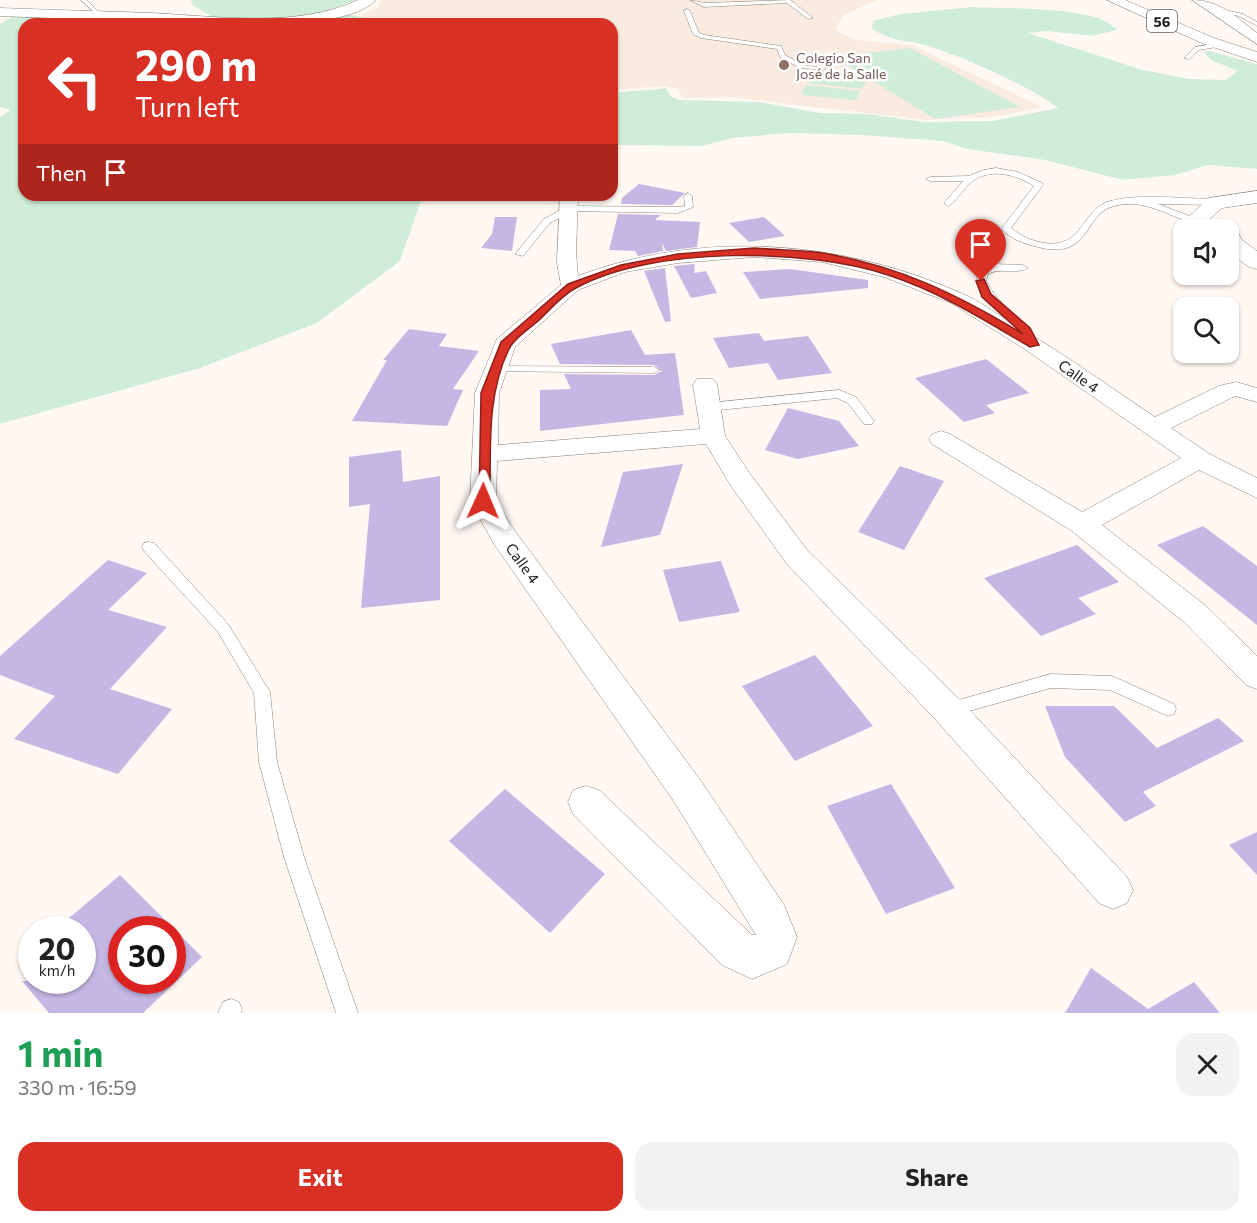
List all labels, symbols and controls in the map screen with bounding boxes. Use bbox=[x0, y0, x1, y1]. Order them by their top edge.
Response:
road number: 56 bbox=[1147, 10, 1177, 32]
text: 290 m bbox=[135, 38, 257, 90]
icon: left bbox=[36, 42, 114, 120]
place label: Colegio San José de la Salle bbox=[796, 49, 886, 82]
marker: Colegio San José de la Salle bbox=[777, 58, 791, 72]
text: Turn left bbox=[135, 90, 239, 123]
icon: arrive bbox=[99, 156, 132, 189]
text: Then bbox=[36, 159, 87, 186]
pin bbox=[955, 219, 1006, 281]
map controls bbox=[1173, 219, 1239, 363]
button: sound bbox=[1173, 219, 1239, 285]
icon: arrive bbox=[964, 228, 997, 261]
button: search bbox=[1173, 297, 1239, 363]
street label: Calle 4 bbox=[1055, 356, 1103, 396]
position arrow bbox=[451, 469, 515, 533]
street label: Calle 4 bbox=[502, 539, 544, 587]
speed limit sign: 30 bbox=[108, 916, 186, 994]
text: 20 bbox=[39, 929, 75, 966]
text: km/h bbox=[39, 961, 75, 979]
text: 1 min bbox=[18, 1030, 103, 1074]
button: close bbox=[1176, 1033, 1239, 1096]
text: 330 m · 16:59 bbox=[18, 1075, 137, 1099]
button: Exit bbox=[18, 1142, 623, 1211]
button: Share bbox=[635, 1142, 1239, 1211]

